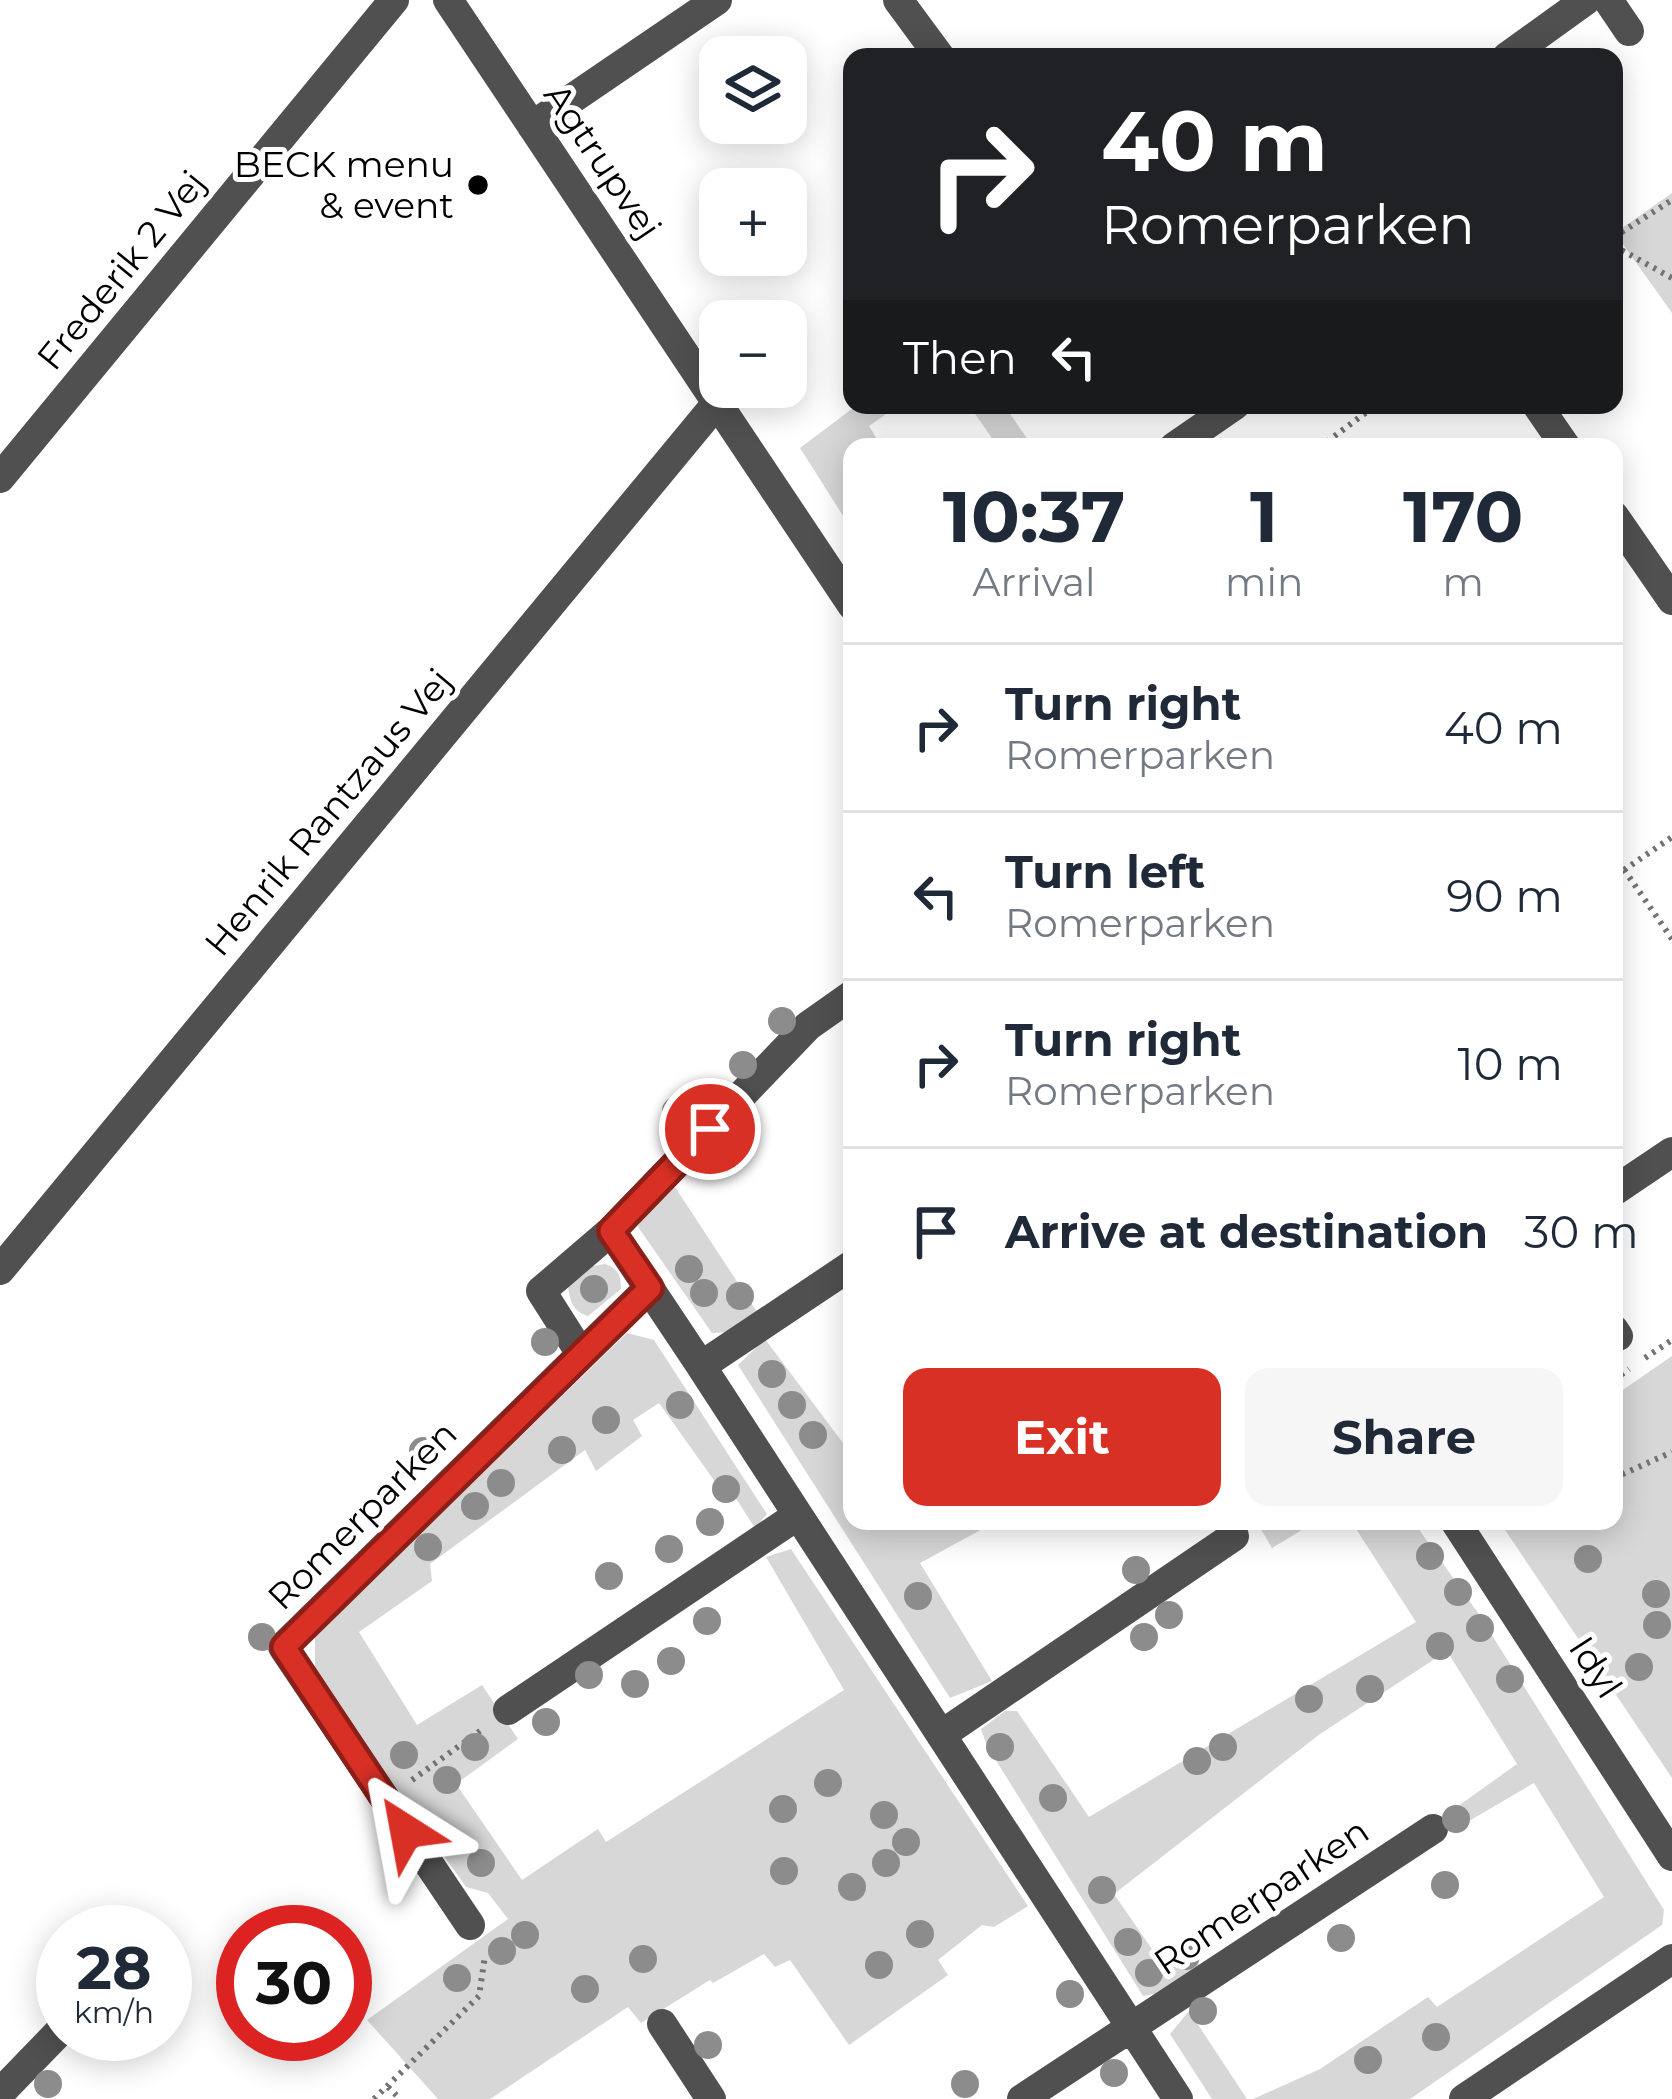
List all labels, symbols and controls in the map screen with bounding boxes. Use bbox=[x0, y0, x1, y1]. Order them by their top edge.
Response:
map controls bbox=[699, 36, 807, 408]
button: layers bbox=[699, 36, 807, 144]
street label: Agtrupvej bbox=[535, 75, 671, 247]
text: 40 m bbox=[1101, 90, 1328, 192]
icon: right bbox=[903, 96, 1059, 252]
place label: BECK menu & event bbox=[234, 142, 454, 227]
street label: Frederik 2 Vej bbox=[27, 162, 215, 378]
button: + bbox=[699, 168, 807, 276]
marker: BECK menu & event bbox=[465, 172, 491, 198]
text: Romerparken bbox=[1101, 192, 1475, 258]
button: − bbox=[699, 300, 807, 408]
icon: left bbox=[1041, 324, 1107, 390]
text: Then bbox=[903, 330, 1017, 385]
text: 10:37 bbox=[943, 472, 1125, 560]
text: 1 bbox=[1250, 472, 1278, 560]
text: 170 bbox=[1403, 472, 1523, 560]
text: Arrival bbox=[973, 558, 1096, 606]
text: min bbox=[1225, 558, 1303, 606]
text: m bbox=[1442, 558, 1484, 606]
street label: Henrik Rantzaus Vej bbox=[195, 659, 461, 965]
text: Turn right bbox=[1005, 676, 1241, 731]
icon: right bbox=[903, 695, 969, 761]
text: 40 m bbox=[1444, 700, 1563, 755]
text: Romerparken bbox=[1005, 731, 1275, 779]
text: Turn left bbox=[1005, 844, 1205, 899]
icon: left bbox=[903, 863, 969, 929]
text: 90 m bbox=[1446, 868, 1563, 923]
text: Romerparken bbox=[1005, 899, 1275, 947]
text: Turn right bbox=[1005, 1012, 1241, 1067]
icon: right bbox=[903, 1031, 969, 1097]
text: 10 m bbox=[1457, 1036, 1563, 1091]
text: Romerparken bbox=[1005, 1067, 1275, 1115]
pin bbox=[659, 1078, 761, 1180]
icon: arrive bbox=[677, 1096, 743, 1162]
icon: arrive bbox=[903, 1199, 969, 1265]
text: Arrive at destination bbox=[1005, 1204, 1488, 1259]
text: 30 m bbox=[1524, 1204, 1639, 1259]
button: Exit bbox=[903, 1368, 1221, 1506]
button: Share bbox=[1245, 1368, 1563, 1506]
street label: Romerparken bbox=[258, 1411, 466, 1619]
street label: Idyl bbox=[1560, 1628, 1632, 1706]
position arrow bbox=[343, 1768, 469, 1894]
street label: Romerparken bbox=[1145, 1808, 1377, 1984]
speed limit sign: 30 bbox=[216, 1905, 372, 2061]
text: 28 bbox=[77, 1931, 152, 2004]
text: km/h bbox=[74, 1994, 154, 2031]

